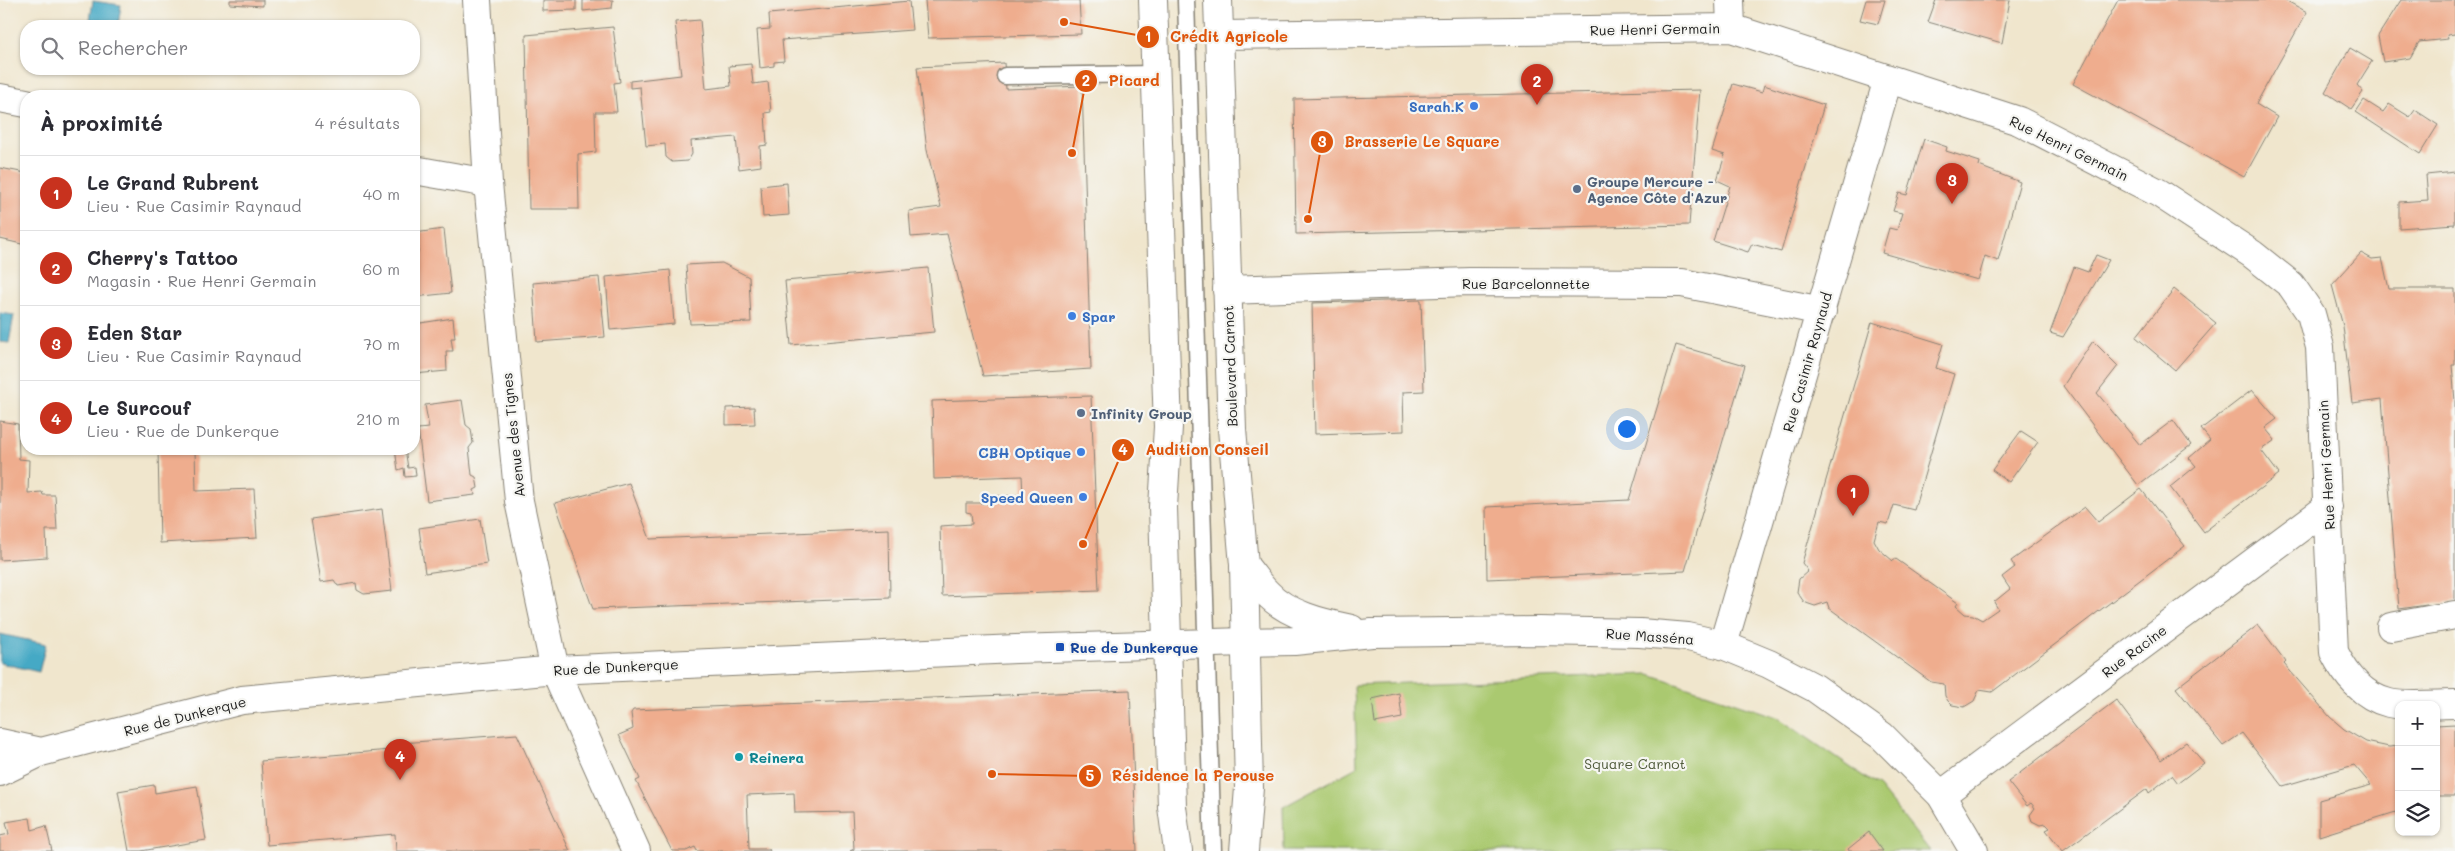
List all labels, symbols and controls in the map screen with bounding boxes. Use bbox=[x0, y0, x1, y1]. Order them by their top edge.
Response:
street label: Rue Henri Germain bbox=[1590, 18, 1720, 40]
search box bbox=[20, 20, 420, 75]
callout: Crédit Agricole bbox=[1135, 22, 1298, 52]
text: 1 bbox=[1145, 26, 1151, 46]
text: Crédit Agricole bbox=[1170, 26, 1288, 46]
icon: search bbox=[38, 34, 66, 62]
text: Rechercher bbox=[78, 35, 188, 60]
pin: 2 bbox=[1521, 64, 1553, 105]
callout: Picard bbox=[1073, 66, 1169, 96]
text: 2 bbox=[1082, 70, 1090, 90]
text: Picard bbox=[1109, 70, 1160, 90]
place label: Sarah.K bbox=[1409, 97, 1464, 116]
marker: Sarah.K bbox=[1468, 100, 1480, 112]
text: À proximité bbox=[40, 109, 163, 136]
street label: Rue Henri Germain bbox=[2006, 111, 2132, 185]
text: 4 résultats bbox=[315, 112, 400, 133]
callout: Brasserie Le Square bbox=[1309, 127, 1509, 157]
text: 3 bbox=[1317, 131, 1327, 151]
text: Brasserie Le Square bbox=[1344, 131, 1500, 151]
pin: 3 bbox=[1936, 163, 1968, 204]
text: Le Grand Rubrent bbox=[87, 170, 259, 195]
place label: Groupe Mercure - Agence Côte d'Azur bbox=[1587, 172, 1727, 207]
text: 1 bbox=[52, 183, 60, 204]
text: 40 m bbox=[363, 183, 400, 204]
marker: Groupe Mercure - Agence Côte d'Azur bbox=[1571, 183, 1583, 195]
text: Lieu · Rue Casimir Raynaud bbox=[87, 195, 301, 216]
text: Cherry's Tattoo bbox=[87, 245, 238, 270]
text: 2 bbox=[52, 258, 60, 279]
text: 60 m bbox=[363, 258, 400, 279]
text: Magasin · Rue Henri Germain bbox=[87, 270, 316, 291]
street label: Rue Barcelonnette bbox=[1462, 274, 1590, 293]
street label: Rue Casimir Raynaud bbox=[1778, 290, 1836, 434]
street label: Boulevard Carnot bbox=[1218, 305, 1242, 427]
place label: Spar bbox=[1082, 307, 1115, 326]
marker: Spar bbox=[1066, 310, 1078, 322]
text: Eden Star bbox=[87, 320, 182, 345]
text: 3 bbox=[51, 333, 61, 354]
text: 70 m bbox=[363, 333, 400, 354]
text: Lieu · Rue Casimir Raynaud bbox=[87, 345, 301, 366]
street label: Avenue des Tignes bbox=[497, 372, 529, 498]
text: Le Surcouf bbox=[87, 395, 191, 420]
street label: Rue Henri Germain bbox=[2313, 400, 2339, 530]
place label: Infinity Group bbox=[1091, 404, 1192, 423]
marker: Infinity Group bbox=[1075, 407, 1087, 419]
text: 4 bbox=[51, 408, 61, 429]
text: 210 m bbox=[356, 408, 400, 429]
your location bbox=[1614, 416, 1640, 442]
text: Lieu · Rue de Dunkerque bbox=[87, 420, 279, 441]
callout: Audition Conseil bbox=[1111, 435, 1279, 465]
text: 4 bbox=[1118, 439, 1128, 459]
text: Audition Conseil bbox=[1146, 439, 1268, 459]
place label: CBH Optique bbox=[978, 443, 1071, 462]
marker: CBH Optique bbox=[1075, 446, 1087, 458]
pin: 1 bbox=[1837, 475, 1869, 516]
place label: Speed Queen bbox=[981, 488, 1073, 507]
marker: Speed Queen bbox=[1077, 491, 1089, 503]
street label: Rue Racine bbox=[2098, 620, 2170, 682]
street label: Rue Masséna bbox=[1605, 623, 1695, 649]
place label: Rue de Dunkerque bbox=[1070, 638, 1198, 657]
marker: Rue de Dunkerque bbox=[1054, 641, 1066, 653]
street label: Rue de Dunkerque bbox=[553, 654, 679, 680]
street label: Rue de Dunkerque bbox=[122, 692, 248, 740]
map controls bbox=[2395, 701, 2440, 836]
button: + bbox=[2395, 701, 2440, 746]
pin: 4 bbox=[384, 739, 416, 780]
button: − bbox=[2395, 746, 2440, 791]
place label: Reinera bbox=[749, 748, 804, 767]
marker: Reinera bbox=[733, 751, 745, 763]
park label: Square Carnot bbox=[1584, 754, 1686, 773]
callout: Résidence la Perouse bbox=[1077, 761, 1285, 791]
text: 5 bbox=[1086, 765, 1095, 785]
text: Résidence la Perouse bbox=[1112, 765, 1274, 785]
button: layers bbox=[2395, 791, 2440, 836]

